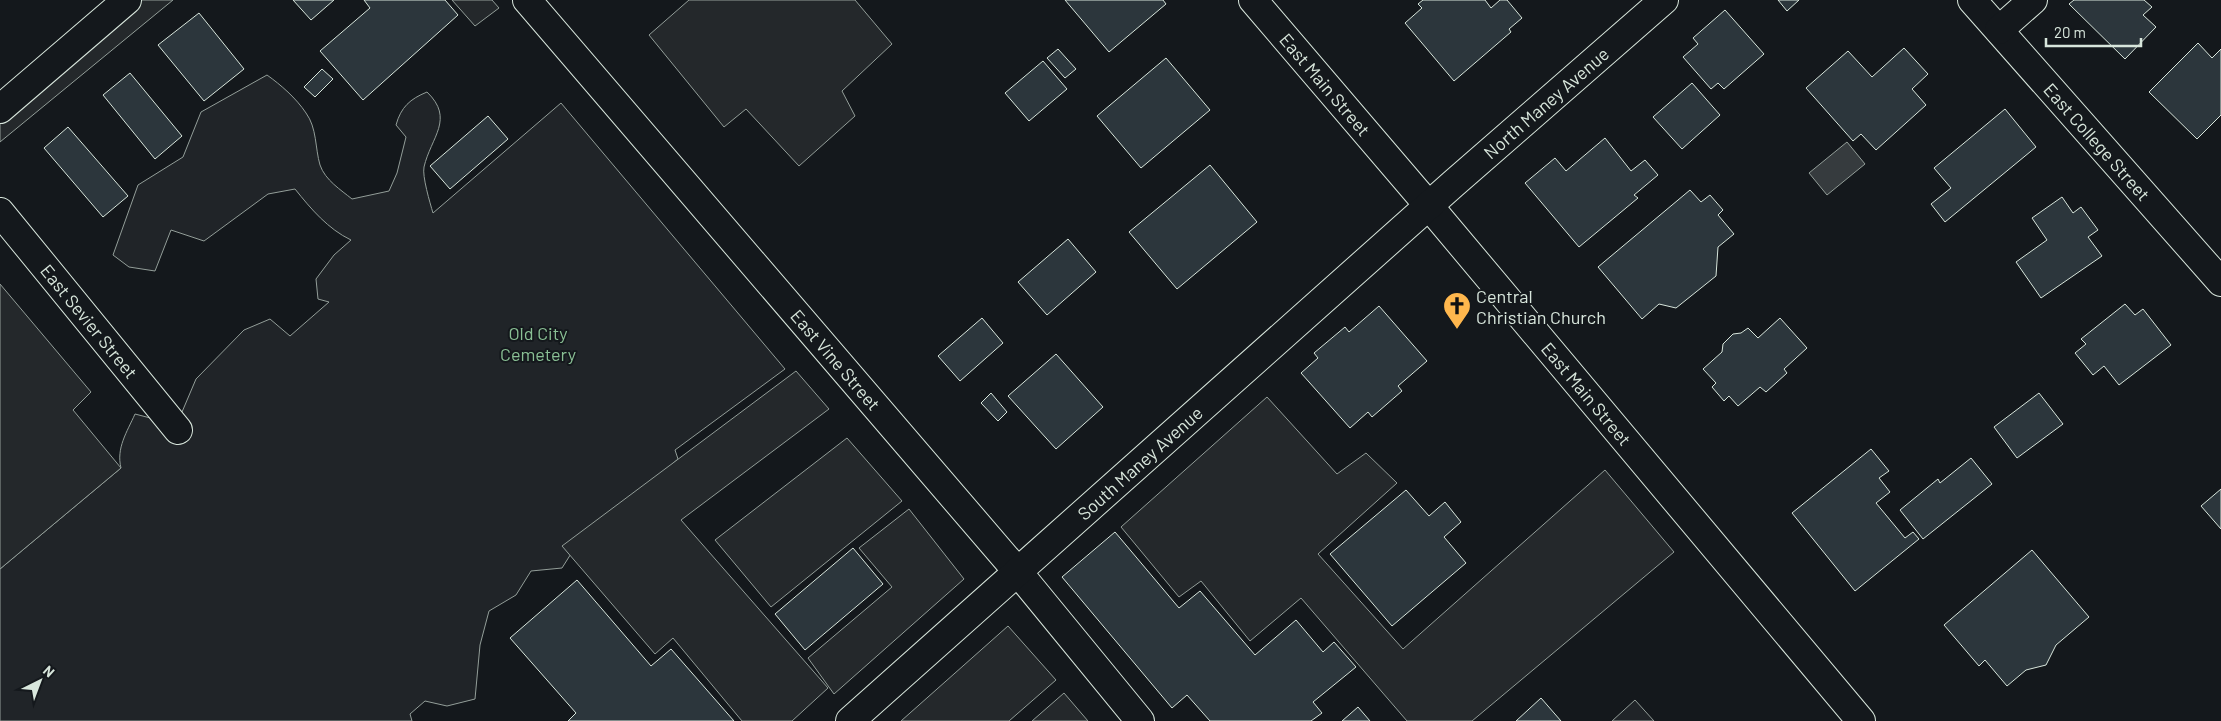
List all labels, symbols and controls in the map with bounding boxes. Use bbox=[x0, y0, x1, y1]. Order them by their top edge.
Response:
scale bar bbox=[2046, 15, 2141, 47]
text: 20 m bbox=[2054, 23, 2086, 41]
street label: East Main Street bbox=[1275, 29, 1375, 140]
street label: North Maney Avenue bbox=[1479, 42, 1613, 163]
street label: East College Street bbox=[2039, 78, 2155, 205]
street label: East Sevier Street bbox=[36, 260, 142, 383]
place label: Central Christian Church bbox=[1476, 285, 1606, 328]
church icon: Central Christian Church bbox=[1442, 291, 1472, 330]
street label: East Vine Street bbox=[786, 305, 885, 415]
park label: Old City Cemetery bbox=[500, 322, 576, 365]
street label: East Main Street bbox=[1537, 338, 1636, 450]
street label: South Maney Avenue bbox=[1073, 402, 1207, 524]
north arrow bbox=[15, 656, 65, 706]
text: N bbox=[40, 662, 58, 680]

